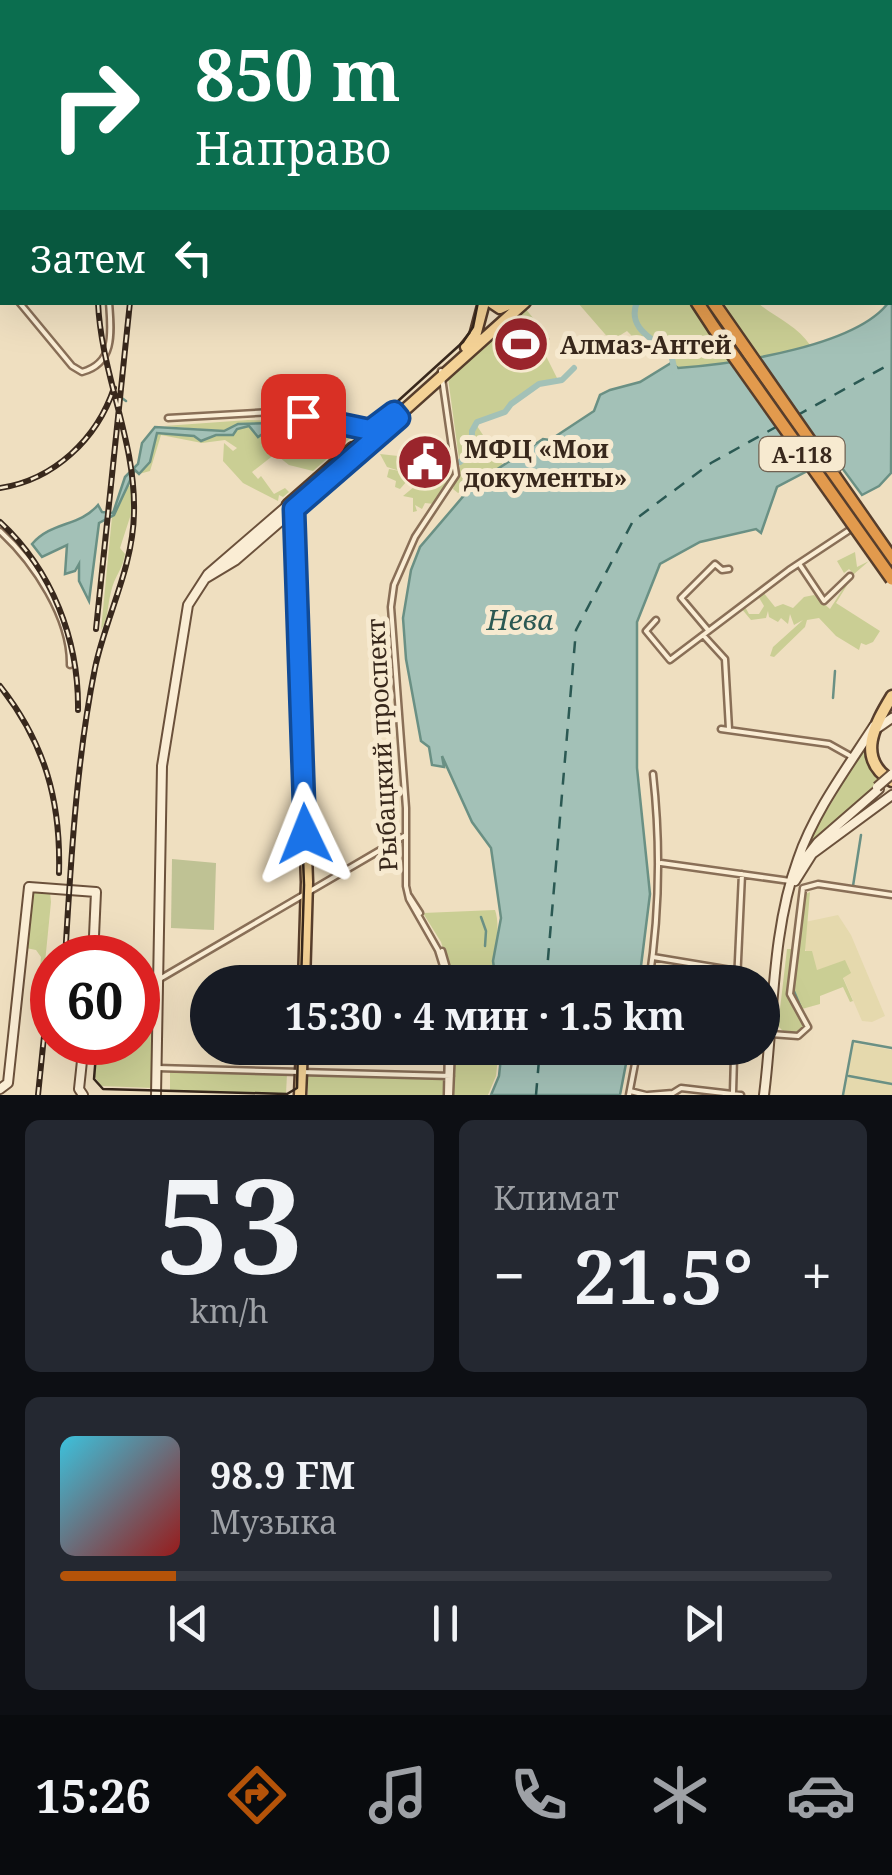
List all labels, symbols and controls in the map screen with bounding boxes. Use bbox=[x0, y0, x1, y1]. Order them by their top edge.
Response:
text: 850 m bbox=[195, 26, 401, 122]
icon: right bbox=[30, 40, 160, 170]
text: Направо bbox=[195, 117, 391, 178]
icon: left bbox=[166, 230, 221, 285]
text: Затем bbox=[30, 232, 146, 284]
sports icon: Алмаз-Антей bbox=[491, 314, 551, 374]
place label: Алмаз-Антей bbox=[560, 327, 731, 361]
pin bbox=[261, 374, 346, 459]
icon: arrive bbox=[276, 389, 331, 444]
place label: МФЦ «Мои документы» bbox=[464, 431, 627, 494]
public building icon: МФЦ «Мои документы» bbox=[395, 432, 455, 492]
road number: А-118 bbox=[760, 437, 844, 471]
water label: Нева bbox=[486, 600, 553, 638]
street label: Рыбацкий проспект bbox=[357, 618, 405, 872]
position arrow bbox=[253, 782, 357, 886]
speed limit sign: 60 bbox=[30, 935, 160, 1065]
text: 15:30 · 4 мин · 1.5 km bbox=[285, 989, 685, 1041]
text: 53 bbox=[156, 1135, 303, 1312]
text: Климат bbox=[494, 1176, 619, 1219]
text: 21.5° bbox=[574, 1224, 753, 1326]
text: − bbox=[494, 1237, 525, 1312]
text: + bbox=[801, 1237, 832, 1312]
text: km/h bbox=[190, 1289, 269, 1332]
text: 98.9 FM bbox=[210, 1448, 355, 1500]
text: Музыка bbox=[210, 1500, 337, 1543]
icon: previous bbox=[161, 1596, 216, 1651]
icon: pause bbox=[418, 1596, 473, 1651]
icon: next bbox=[676, 1596, 731, 1651]
icon: directions bbox=[222, 1760, 292, 1830]
icon: music bbox=[363, 1760, 433, 1830]
icon: phone bbox=[504, 1760, 574, 1830]
icon: climate bbox=[645, 1760, 715, 1830]
icon: car bbox=[786, 1760, 856, 1830]
text: 15:26 bbox=[36, 1765, 151, 1826]

